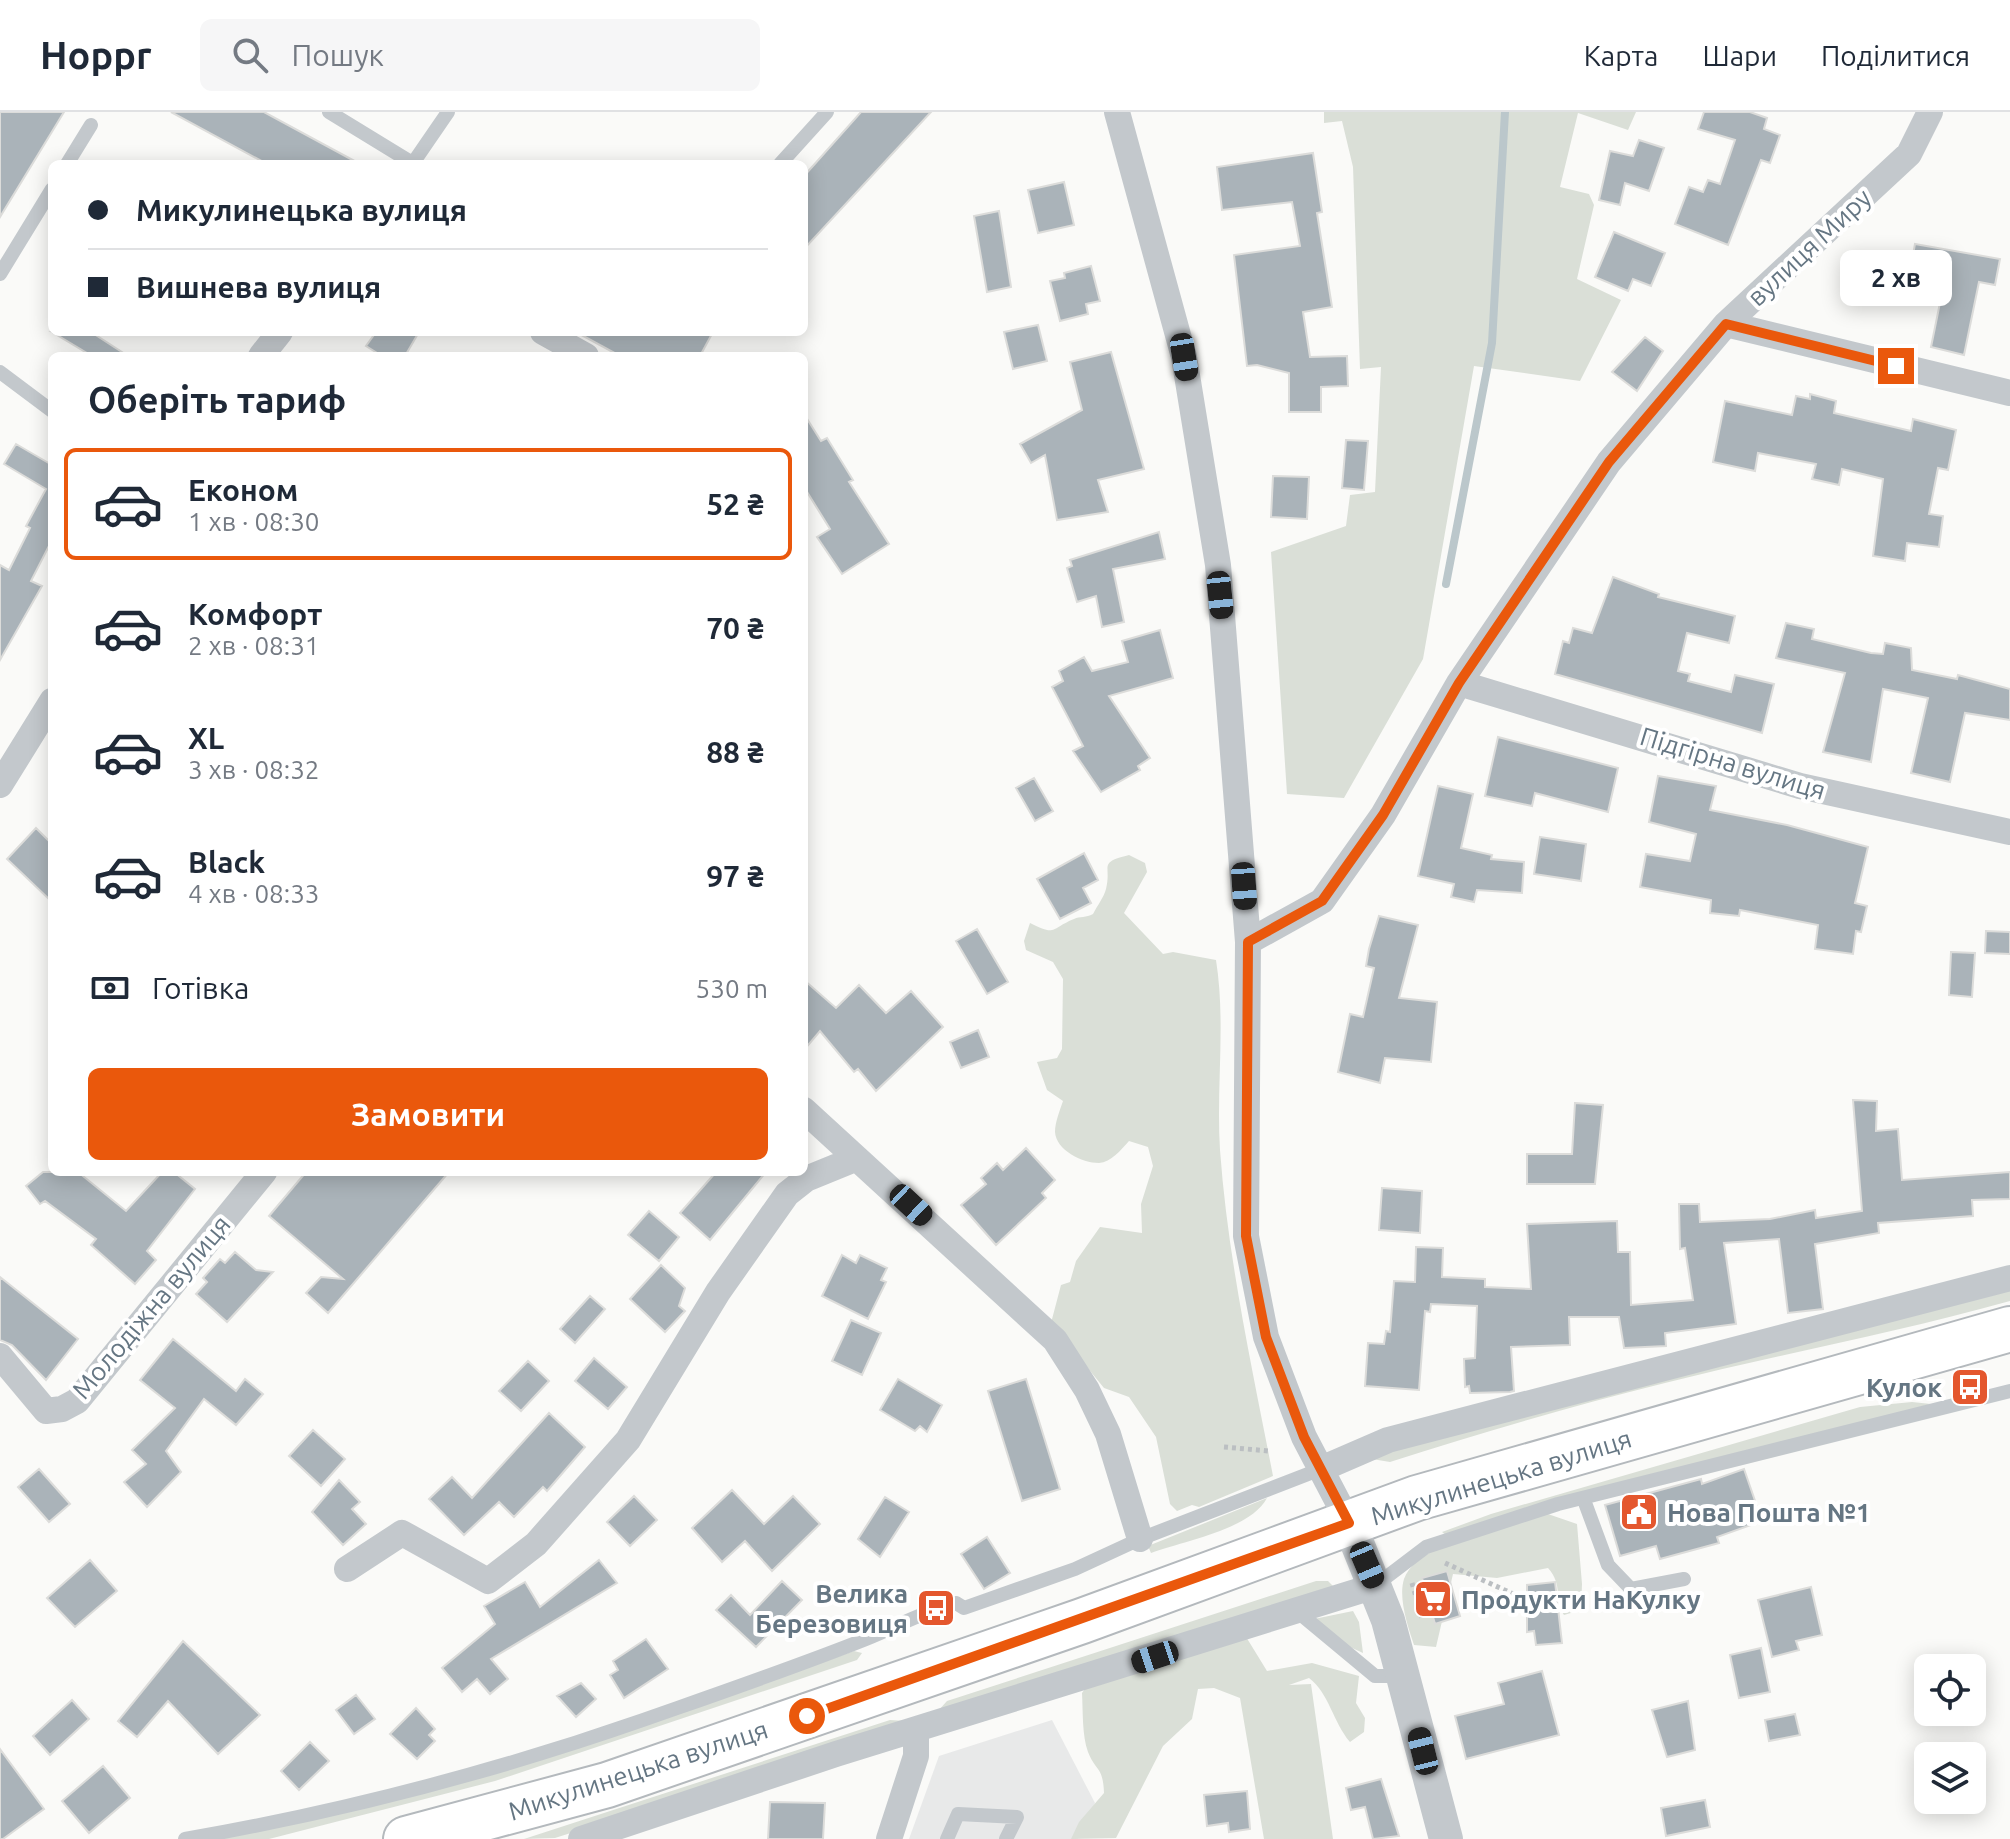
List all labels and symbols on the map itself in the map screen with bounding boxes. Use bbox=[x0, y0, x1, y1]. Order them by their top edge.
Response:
street label: вулиця Миру bbox=[1741, 183, 1877, 311]
callout: 2 хв bbox=[1840, 250, 1952, 306]
car bbox=[1168, 331, 1200, 383]
route end bbox=[1878, 348, 1914, 384]
car bbox=[1206, 570, 1234, 620]
street label: Підгірна вулиця bbox=[1637, 721, 1829, 805]
car bbox=[1230, 861, 1258, 911]
car bbox=[885, 1180, 937, 1230]
street label: Молодіжна вулиця bbox=[66, 1210, 236, 1404]
bus stop icon: Кулок bbox=[1949, 1366, 1991, 1408]
place label: Кулок bbox=[1866, 1373, 1942, 1402]
street label: Микулинецька вулиця bbox=[1367, 1424, 1635, 1530]
public building icon: Нова Пошта №1 bbox=[1618, 1491, 1660, 1533]
place label: Нова Пошта №1 bbox=[1667, 1498, 1871, 1527]
car bbox=[1347, 1538, 1387, 1592]
supermarket icon: Продукти НаКулку bbox=[1412, 1578, 1454, 1620]
place label: Велика Березовиця bbox=[755, 1579, 908, 1638]
place label: Продукти НаКулку bbox=[1461, 1585, 1701, 1614]
bus stop icon: Велика Березовиця bbox=[915, 1587, 957, 1629]
car bbox=[1128, 1638, 1182, 1676]
route start bbox=[789, 1698, 825, 1734]
street label: Микулинецька вулиця bbox=[505, 1714, 771, 1826]
car bbox=[1406, 1725, 1440, 1777]

